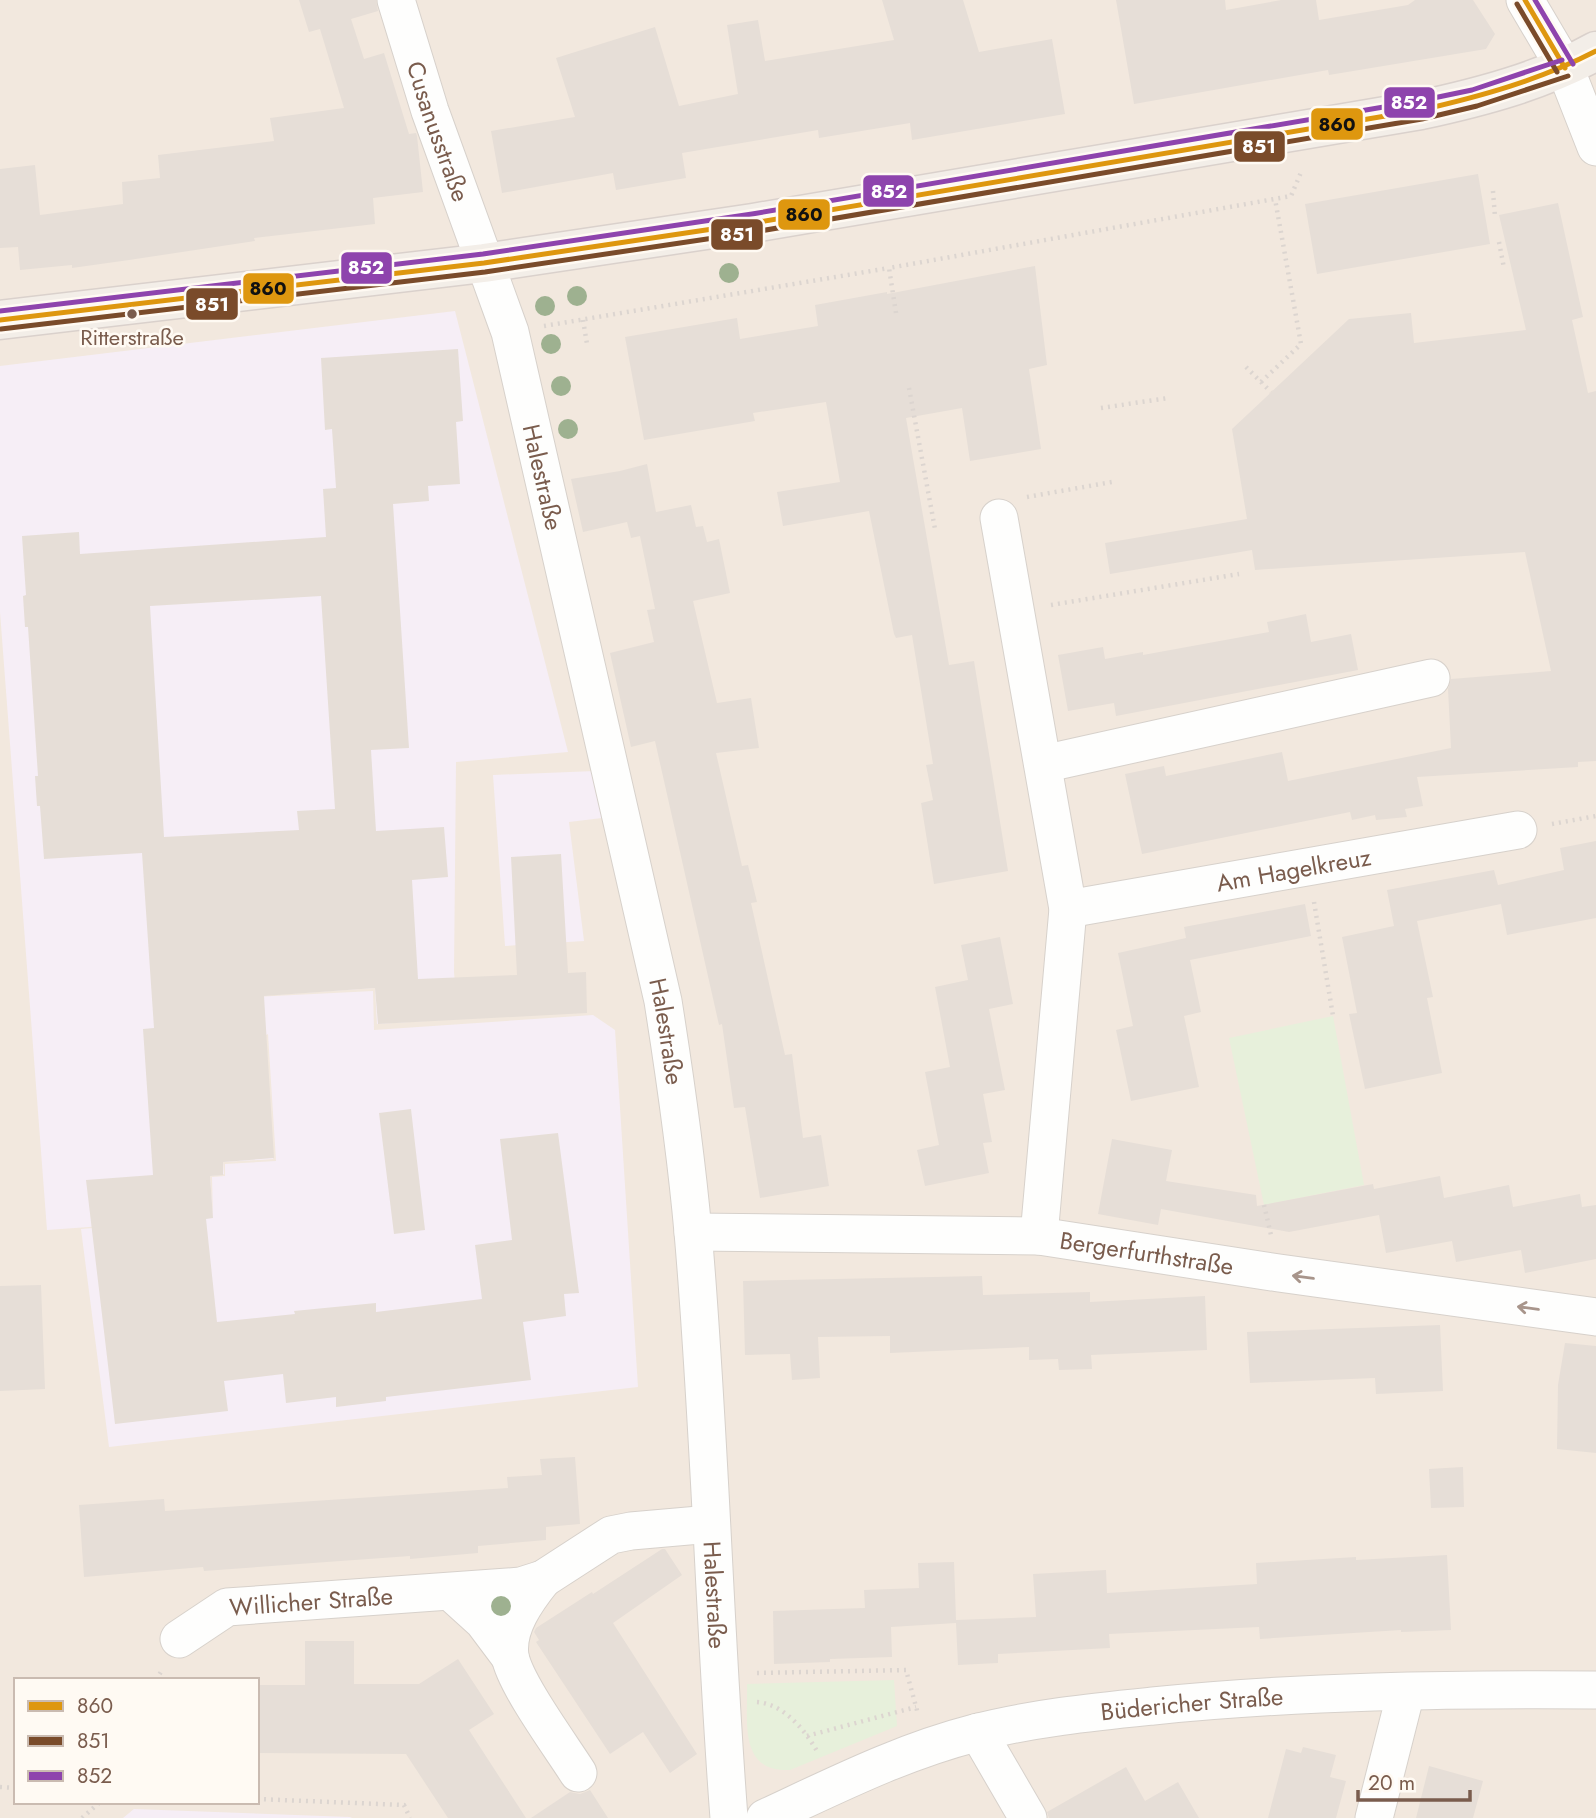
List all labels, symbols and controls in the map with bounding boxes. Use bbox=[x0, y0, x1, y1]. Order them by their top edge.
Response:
street label: Cusanusstraße bbox=[398, 57, 479, 206]
line badge: 852 bbox=[1383, 86, 1436, 119]
text: 852 bbox=[1391, 89, 1427, 116]
line badge: 860 bbox=[1310, 107, 1364, 141]
text: 860 bbox=[1318, 111, 1356, 138]
line badge: 851 bbox=[1233, 130, 1286, 163]
text: 851 bbox=[1242, 133, 1276, 160]
line badge: 852 bbox=[862, 174, 915, 208]
text: 852 bbox=[871, 178, 907, 205]
line badge: 860 bbox=[777, 198, 831, 231]
text: 860 bbox=[785, 201, 823, 228]
line badge: 851 bbox=[710, 218, 764, 251]
text: 851 bbox=[720, 221, 754, 248]
line badge: 852 bbox=[340, 251, 393, 285]
text: 852 bbox=[348, 254, 384, 281]
line badge: 860 bbox=[242, 272, 295, 305]
text: 860 bbox=[249, 275, 287, 302]
line badge: 851 bbox=[185, 287, 239, 321]
text: 851 bbox=[195, 291, 229, 318]
marker: Ritterstraße bbox=[125, 307, 139, 321]
place label: Ritterstraße bbox=[80, 321, 184, 353]
street label: Halestraße bbox=[514, 421, 572, 534]
street label: Am Hagelkreuz bbox=[1213, 839, 1374, 900]
street label: Halestraße bbox=[641, 974, 693, 1087]
street label: Bergerfurthstraße bbox=[1057, 1222, 1236, 1283]
one-way arrow bbox=[1292, 1270, 1315, 1283]
one-way arrow bbox=[1518, 1301, 1540, 1314]
street label: Halestraße bbox=[695, 1540, 736, 1650]
street label: Willicher Straße bbox=[228, 1578, 394, 1624]
legend bbox=[14, 1678, 259, 1804]
street label: Büdericher Straße bbox=[1099, 1678, 1284, 1729]
text: 860 bbox=[77, 1691, 113, 1721]
text: 851 bbox=[77, 1726, 110, 1756]
scale bar bbox=[1358, 1758, 1470, 1802]
text: 852 bbox=[77, 1761, 112, 1791]
text: 20 m bbox=[1368, 1768, 1415, 1798]

